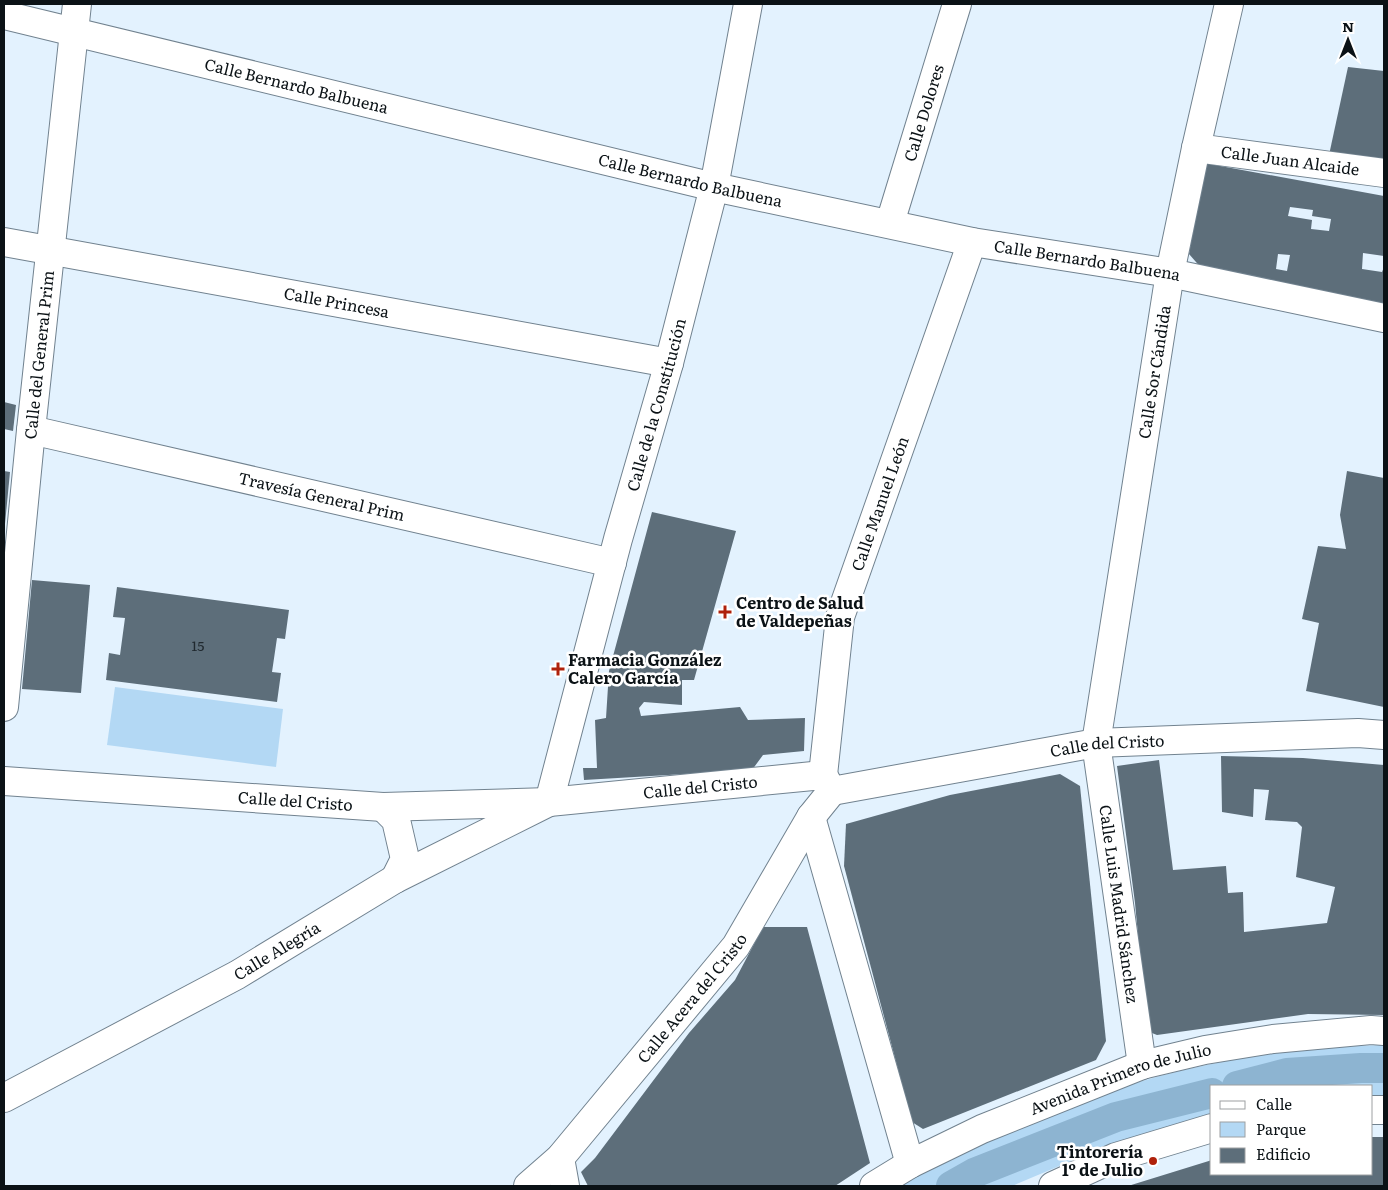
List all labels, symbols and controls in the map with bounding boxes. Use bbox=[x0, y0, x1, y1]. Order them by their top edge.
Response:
north arrow bbox=[1323, 15, 1373, 65]
text: N bbox=[1342, 16, 1354, 36]
street label: Calle Bernardo Balbuena bbox=[202, 51, 392, 119]
street label: Calle Dolores bbox=[897, 61, 949, 164]
street label: Calle Juan Alcaide bbox=[1220, 138, 1361, 181]
street label: Calle Bernardo Balbuena bbox=[596, 146, 785, 212]
street label: Calle Bernardo Balbuena bbox=[992, 233, 1183, 286]
street label: Calle del General Prim bbox=[17, 269, 59, 440]
street label: Calle Princesa bbox=[282, 280, 392, 323]
street label: Calle Sor Cándida bbox=[1131, 303, 1176, 440]
street label: Calle de la Constitución bbox=[619, 315, 691, 494]
street label: Calle Manuel León bbox=[844, 432, 914, 574]
street label: Travesía General Prim bbox=[236, 465, 408, 526]
place label: Centro de Salud de Valdepeñas bbox=[736, 590, 864, 632]
marker: Centro de Salud de Valdepeñas bbox=[718, 605, 732, 619]
house number: 15 bbox=[192, 635, 204, 655]
place label: Farmacia González Calero García bbox=[568, 647, 722, 689]
marker: Farmacia González Calero García bbox=[552, 663, 564, 675]
street label: Calle del Cristo bbox=[1048, 727, 1165, 762]
street label: Calle del Cristo bbox=[642, 769, 759, 804]
street label: Calle del Cristo bbox=[237, 784, 354, 816]
street label: Calle Luis Madrid Sánchez bbox=[1094, 803, 1146, 1005]
street label: Calle Alegría bbox=[228, 914, 324, 986]
street label: Calle Acera del Cristo bbox=[631, 928, 752, 1068]
street label: Avenida Primero de Julio bbox=[1026, 1036, 1213, 1120]
legend bbox=[1210, 1085, 1373, 1175]
text: Calle bbox=[1256, 1092, 1292, 1115]
text: Parque bbox=[1256, 1117, 1306, 1140]
place label: Tintorería 1º de Julio bbox=[1057, 1139, 1144, 1181]
text: Edificio bbox=[1256, 1142, 1311, 1165]
marker: Tintorería 1º de Julio bbox=[1147, 1155, 1159, 1167]

